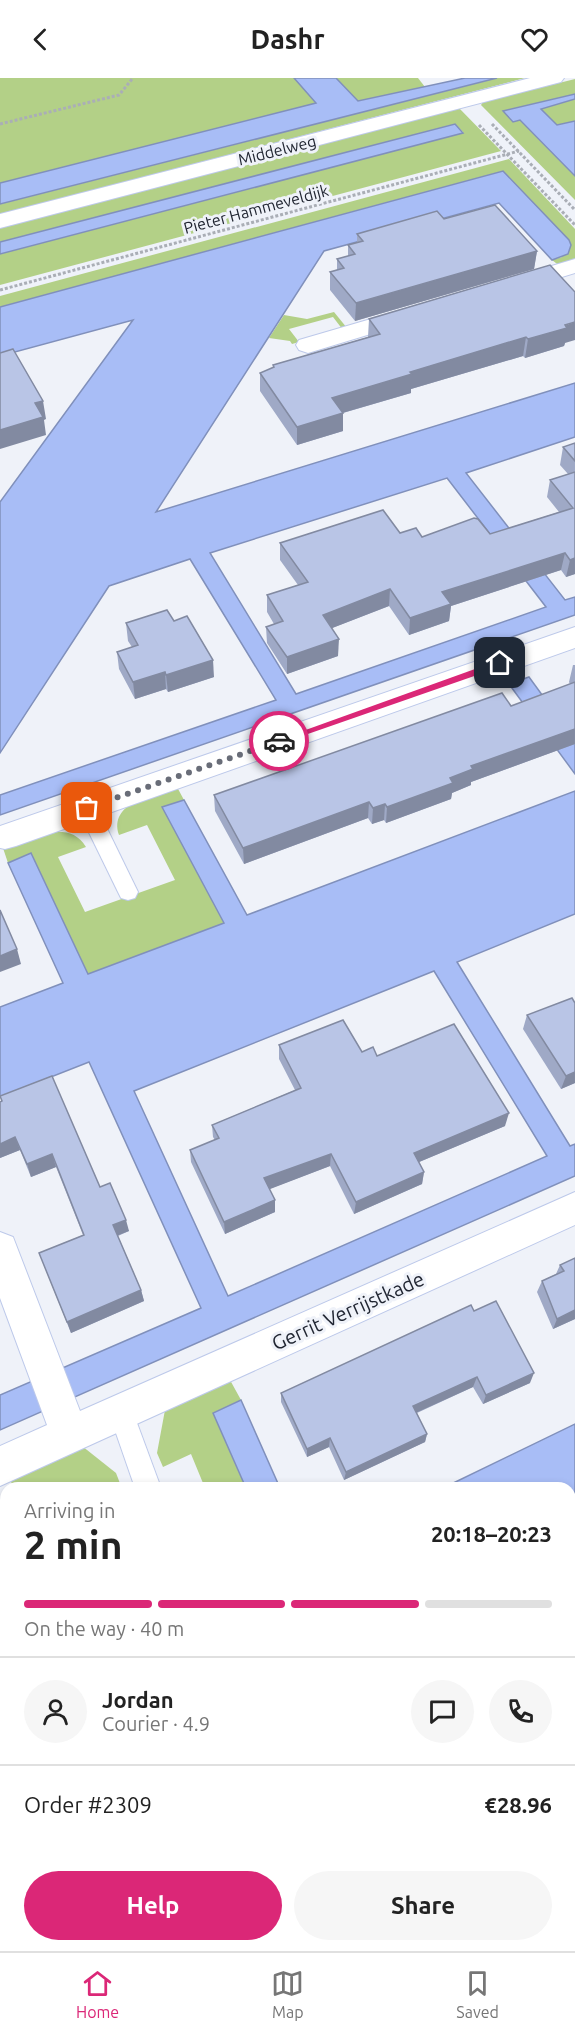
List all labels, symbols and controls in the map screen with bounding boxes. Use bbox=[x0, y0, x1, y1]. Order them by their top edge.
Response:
icon: back bbox=[24, 23, 57, 56]
icon: heart bbox=[518, 23, 551, 56]
text: Dashr bbox=[251, 24, 324, 54]
street label: Middelweg bbox=[236, 132, 318, 168]
street label: Pieter Hammeveldijk bbox=[182, 181, 330, 237]
pin bbox=[474, 637, 525, 688]
icon: home bbox=[483, 646, 516, 679]
courier bbox=[249, 711, 309, 771]
icon: car bbox=[263, 725, 296, 758]
pin bbox=[61, 782, 112, 833]
icon: bag bbox=[70, 791, 103, 824]
street label: Gerrit Verrijstkade bbox=[268, 1267, 428, 1354]
text: Arriving in bbox=[24, 1499, 115, 1522]
text: 20:18–20:23 bbox=[431, 1521, 552, 1546]
text: 2 min bbox=[24, 1523, 123, 1566]
text: On the way · 40 m bbox=[24, 1617, 184, 1640]
button: person bbox=[24, 1680, 87, 1743]
button: chat bbox=[411, 1680, 474, 1743]
button: phone bbox=[489, 1680, 552, 1743]
text: Jordan bbox=[102, 1687, 174, 1712]
text: Courier · 4.9 bbox=[102, 1712, 210, 1735]
text: Order #2309 bbox=[24, 1792, 152, 1817]
text: €28.96 bbox=[485, 1792, 552, 1817]
button: Help bbox=[24, 1871, 282, 1940]
button: Share bbox=[294, 1871, 552, 1940]
tab: Home bbox=[76, 1967, 119, 2021]
tab: Map bbox=[271, 1967, 304, 2021]
tab: Saved bbox=[456, 1967, 499, 2021]

